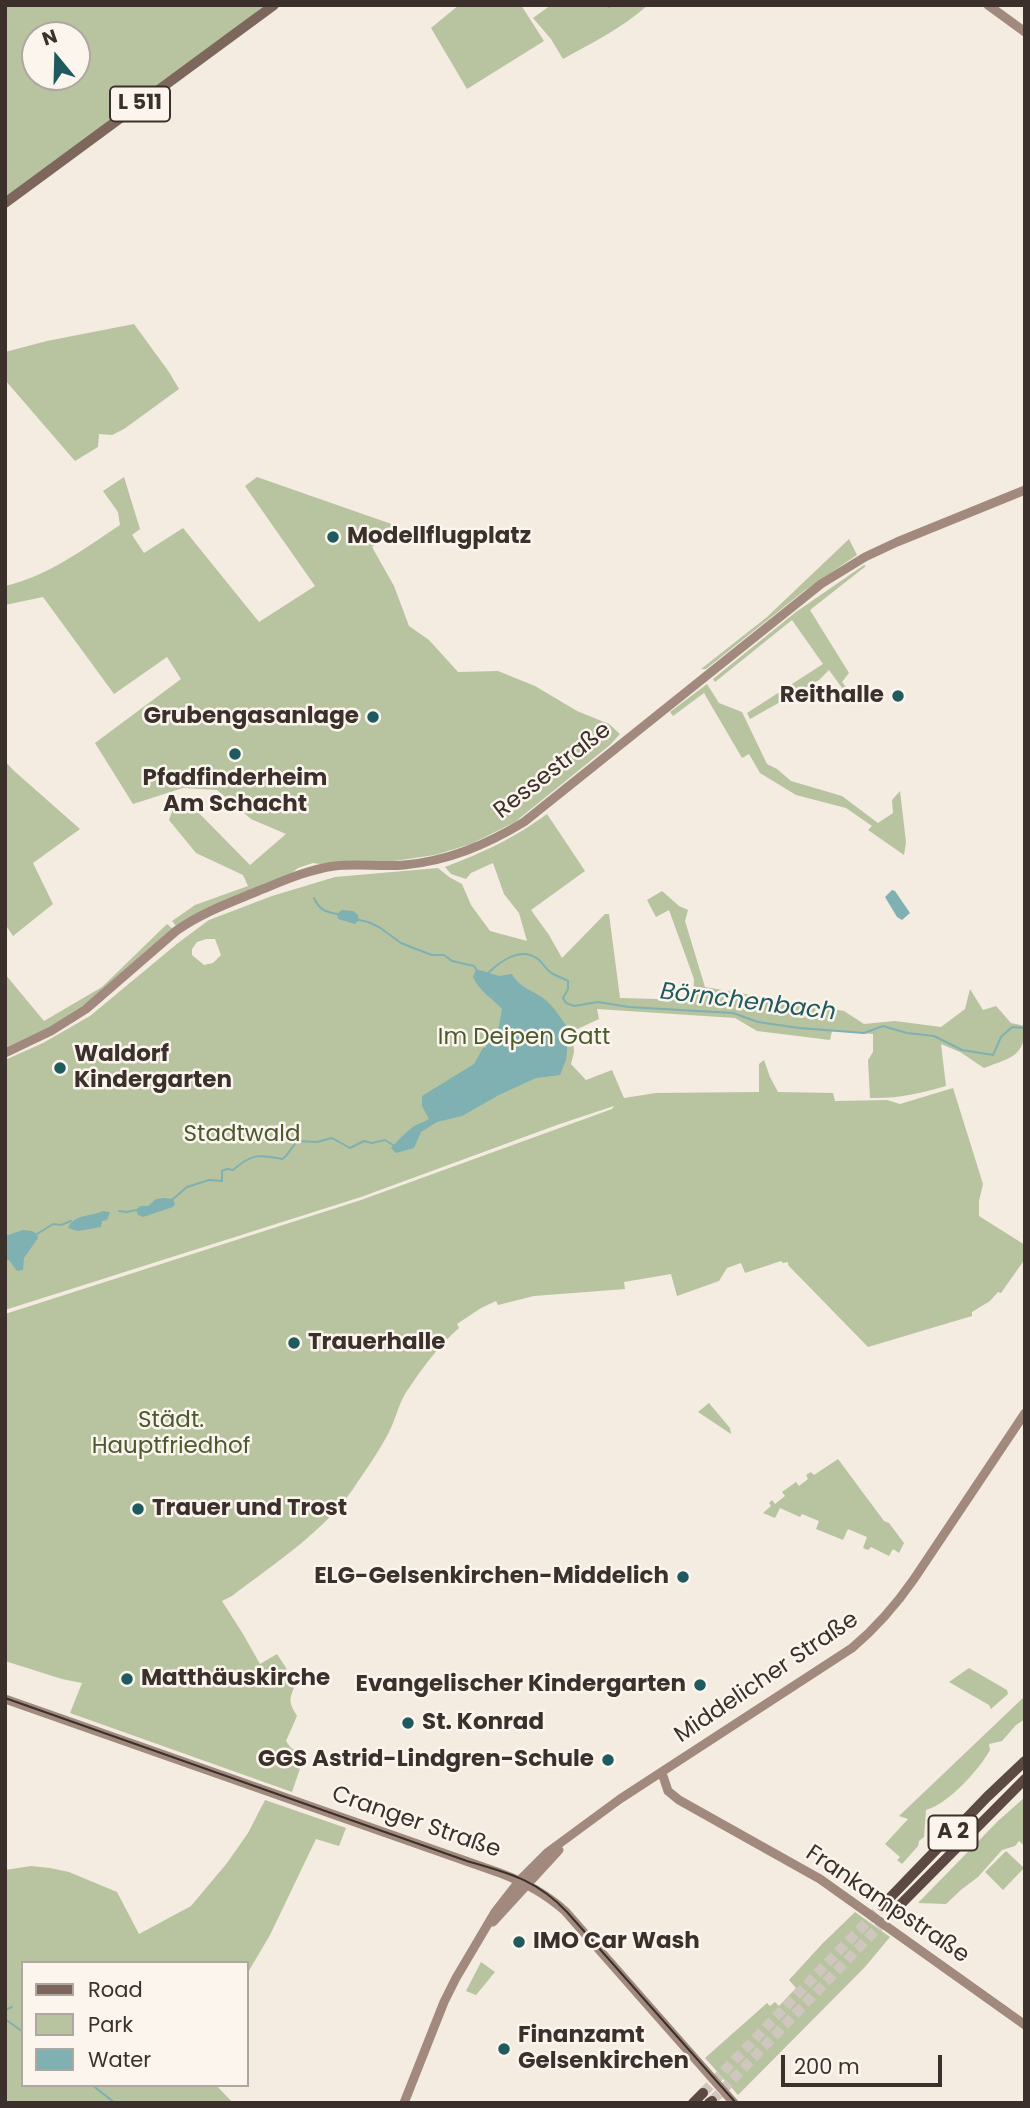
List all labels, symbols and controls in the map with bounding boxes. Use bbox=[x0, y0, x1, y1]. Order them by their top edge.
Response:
north arrow bbox=[21, 21, 91, 91]
text: N bbox=[38, 22, 61, 53]
road number: L 511 bbox=[110, 86, 170, 122]
place label: Modellflugplatz bbox=[347, 523, 531, 551]
marker: Modellflugplatz bbox=[325, 529, 341, 545]
place label: Reithalle bbox=[780, 682, 884, 710]
marker: Reithalle bbox=[890, 688, 906, 704]
place label: Grubengasanlage bbox=[143, 703, 359, 731]
marker: Grubengasanlage bbox=[365, 709, 381, 725]
street label: Ressestraße bbox=[489, 717, 617, 825]
marker: Pfadfinderheim Am Schacht bbox=[227, 746, 243, 762]
place label: Pfadfinderheim Am Schacht bbox=[143, 765, 327, 819]
water label: Börnchenbach bbox=[658, 978, 838, 1028]
park label: Im Deipen Gatt bbox=[438, 1024, 610, 1052]
place label: Waldorf Kindergarten bbox=[74, 1041, 232, 1095]
marker: Waldorf Kindergarten bbox=[52, 1060, 68, 1076]
park label: Stadtwald bbox=[184, 1121, 300, 1149]
place label: Trauerhalle bbox=[308, 1329, 445, 1357]
marker: Trauerhalle bbox=[286, 1335, 302, 1351]
park label: Städt. Hauptfriedhof bbox=[92, 1407, 250, 1461]
place label: Trauer und Trost bbox=[152, 1495, 347, 1523]
marker: Trauer und Trost bbox=[130, 1501, 146, 1517]
place label: ELG-Gelsenkirchen-Middelich bbox=[314, 1563, 669, 1591]
marker: ELG-Gelsenkirchen-Middelich bbox=[675, 1569, 691, 1585]
street label: Middelicher Straße bbox=[670, 1606, 864, 1750]
place label: Matthäuskirche bbox=[141, 1665, 330, 1693]
marker: Matthäuskirche bbox=[119, 1671, 135, 1687]
place label: Evangelischer Kindergarten bbox=[356, 1671, 686, 1699]
marker: Evangelischer Kindergarten bbox=[692, 1677, 708, 1693]
place label: St. Konrad bbox=[422, 1709, 544, 1737]
marker: St. Konrad bbox=[400, 1715, 416, 1731]
place label: GGS Astrid-Lindgren-Schule bbox=[258, 1746, 594, 1774]
marker: GGS Astrid-Lindgren-Schule bbox=[600, 1752, 616, 1768]
street label: Cranger Straße bbox=[328, 1781, 504, 1865]
road number: A 2 bbox=[928, 1815, 978, 1850]
street label: Frankampstraße bbox=[800, 1840, 974, 1970]
place label: IMO Car Wash bbox=[533, 1928, 700, 1956]
marker: IMO Car Wash bbox=[511, 1934, 527, 1950]
legend bbox=[21, 1961, 248, 2087]
text: Road bbox=[88, 1975, 143, 2004]
text: Park bbox=[88, 2010, 133, 2039]
place label: Finanzamt Gelsenkirchen bbox=[518, 2022, 689, 2076]
marker: Finanzamt Gelsenkirchen bbox=[496, 2041, 512, 2057]
scale bar bbox=[785, 2042, 946, 2086]
text: Water bbox=[88, 2045, 151, 2074]
text: 200 m bbox=[794, 2052, 860, 2081]

